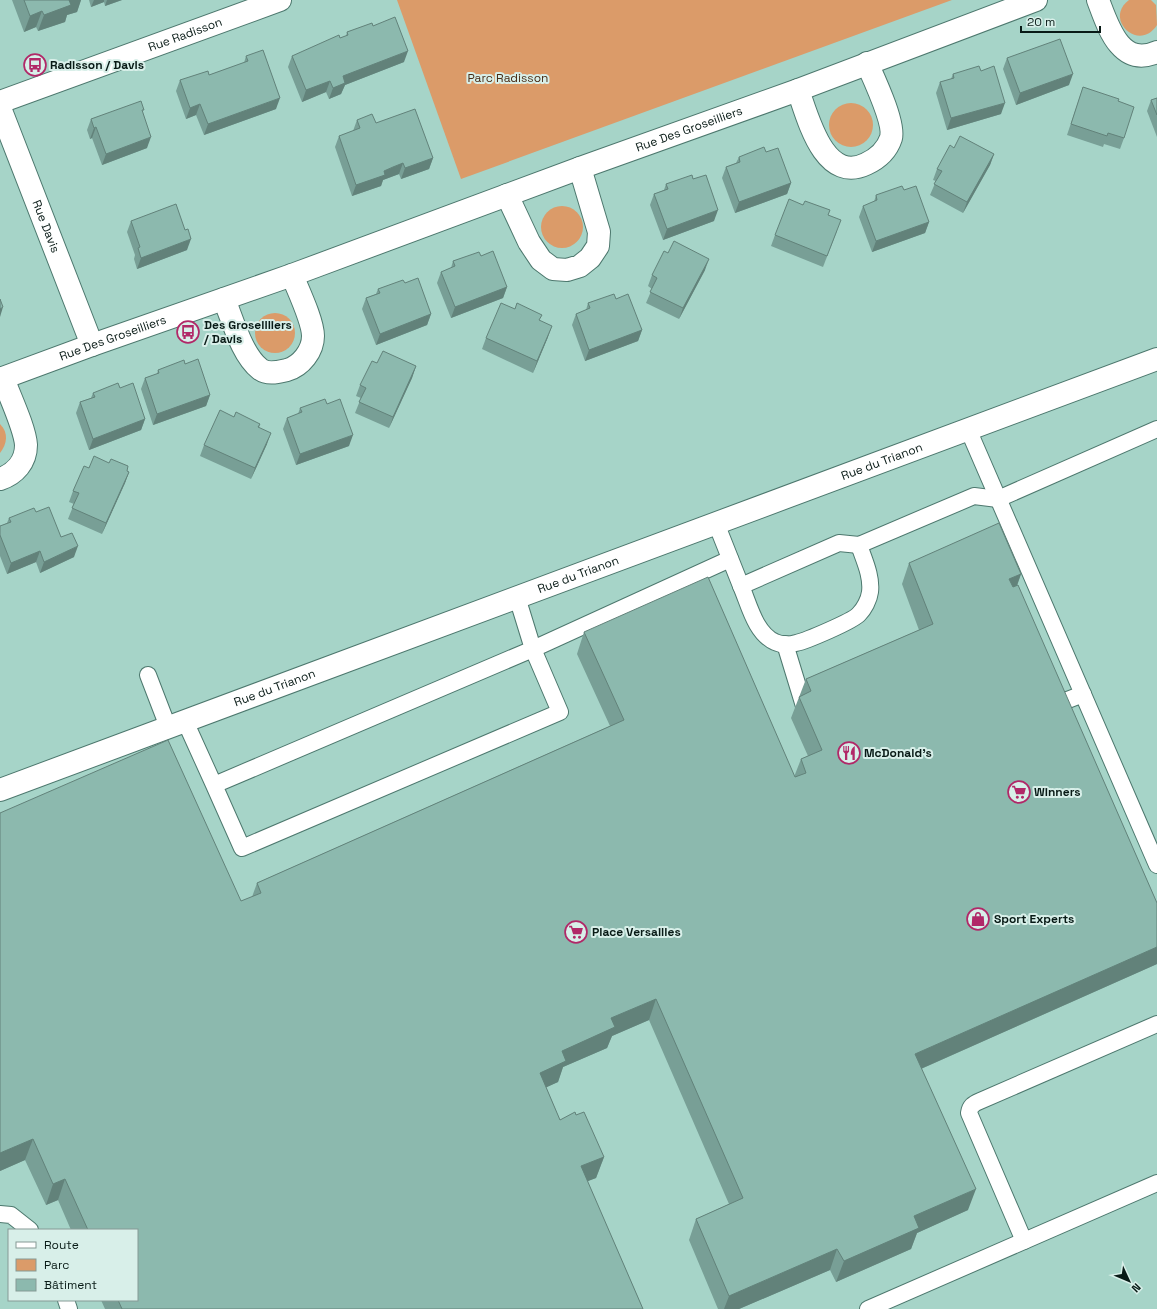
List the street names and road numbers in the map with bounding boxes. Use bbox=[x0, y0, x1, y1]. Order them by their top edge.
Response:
street label: Rue Radisson bbox=[146, 14, 224, 55]
street label: Rue Des Groseilliers bbox=[633, 103, 745, 155]
street label: Rue Davis bbox=[28, 198, 63, 255]
street label: Rue Des Groseilliers bbox=[57, 312, 168, 364]
street label: Rue du Trianon bbox=[839, 439, 925, 484]
street label: Rue du Trianon bbox=[535, 552, 621, 597]
street label: Rue du Trianon bbox=[232, 665, 318, 710]

